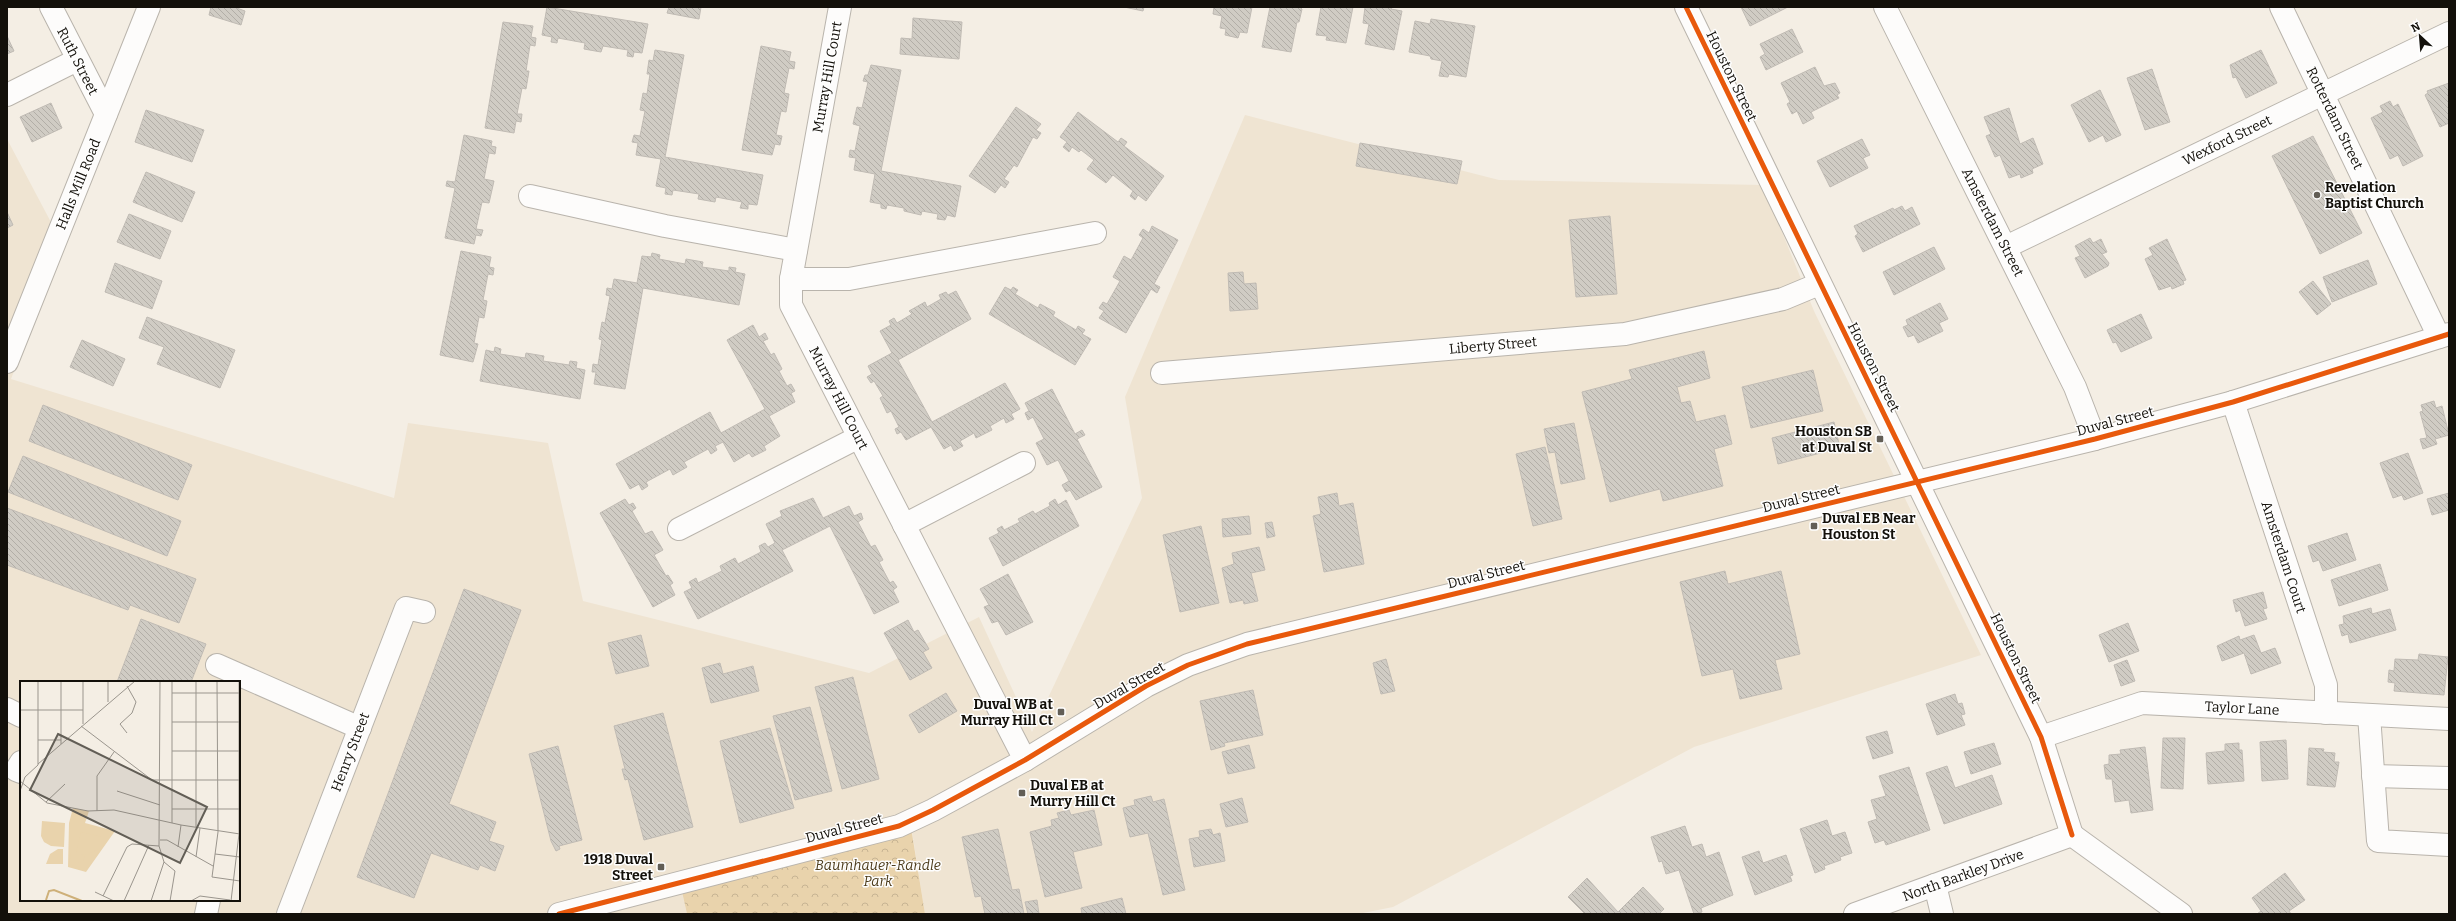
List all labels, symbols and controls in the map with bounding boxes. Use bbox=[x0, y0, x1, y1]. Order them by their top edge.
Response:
north arrow bbox=[2400, 16, 2440, 56]
street label: Murray Hill Court bbox=[809, 20, 846, 134]
text: N bbox=[2409, 20, 2423, 35]
street label: Ruth Street bbox=[53, 25, 102, 98]
street label: Houston Street bbox=[1702, 28, 1761, 124]
street label: Rotterdam Street bbox=[2302, 64, 2367, 172]
street label: Wexford Street bbox=[2180, 111, 2275, 169]
street label: Halls Mill Road bbox=[52, 136, 104, 232]
street label: Amsterdam Street bbox=[1958, 165, 2027, 279]
place label: Revelation Baptist Church bbox=[2325, 179, 2424, 212]
marker: Revelation Baptist Church bbox=[2312, 190, 2322, 200]
street label: Houston Street bbox=[1844, 320, 1903, 415]
street label: Liberty Street bbox=[1448, 333, 1538, 358]
street label: Murray Hill Court bbox=[805, 344, 872, 453]
street label: Duval Street bbox=[2075, 403, 2156, 440]
place label: Houston SB at Duval St bbox=[1795, 423, 1872, 456]
marker: Houston SB at Duval St bbox=[1875, 434, 1885, 444]
street label: Duval Street bbox=[1760, 481, 1842, 516]
street label: Amsterdam Court bbox=[2257, 499, 2310, 615]
place label: Duval EB Near Houston St bbox=[1822, 510, 1916, 543]
marker: Duval EB Near Houston St bbox=[1809, 521, 1819, 531]
street label: Duval Street bbox=[1445, 557, 1527, 592]
street label: Houston Street bbox=[1986, 610, 2045, 706]
street label: Duval Street bbox=[1091, 658, 1168, 713]
inset map bbox=[20, 681, 240, 901]
place label: Duval WB at Murray Hill Ct bbox=[961, 696, 1053, 729]
street label: Taylor Lane bbox=[2204, 698, 2280, 719]
marker: Duval WB at Murray Hill Ct bbox=[1056, 707, 1066, 717]
street label: Henry Street bbox=[328, 710, 373, 794]
place label: Duval EB at Murry Hill Ct bbox=[1030, 777, 1116, 810]
marker: Duval EB at Murry Hill Ct bbox=[1017, 788, 1027, 798]
street label: Duval Street bbox=[804, 810, 885, 847]
street label: North Barkley Drive bbox=[1900, 846, 2026, 905]
place label: 1918 Duval Street bbox=[584, 851, 654, 884]
park label: Baumhauer-Randle Park bbox=[815, 857, 941, 890]
marker: 1918 Duval Street bbox=[656, 862, 666, 872]

